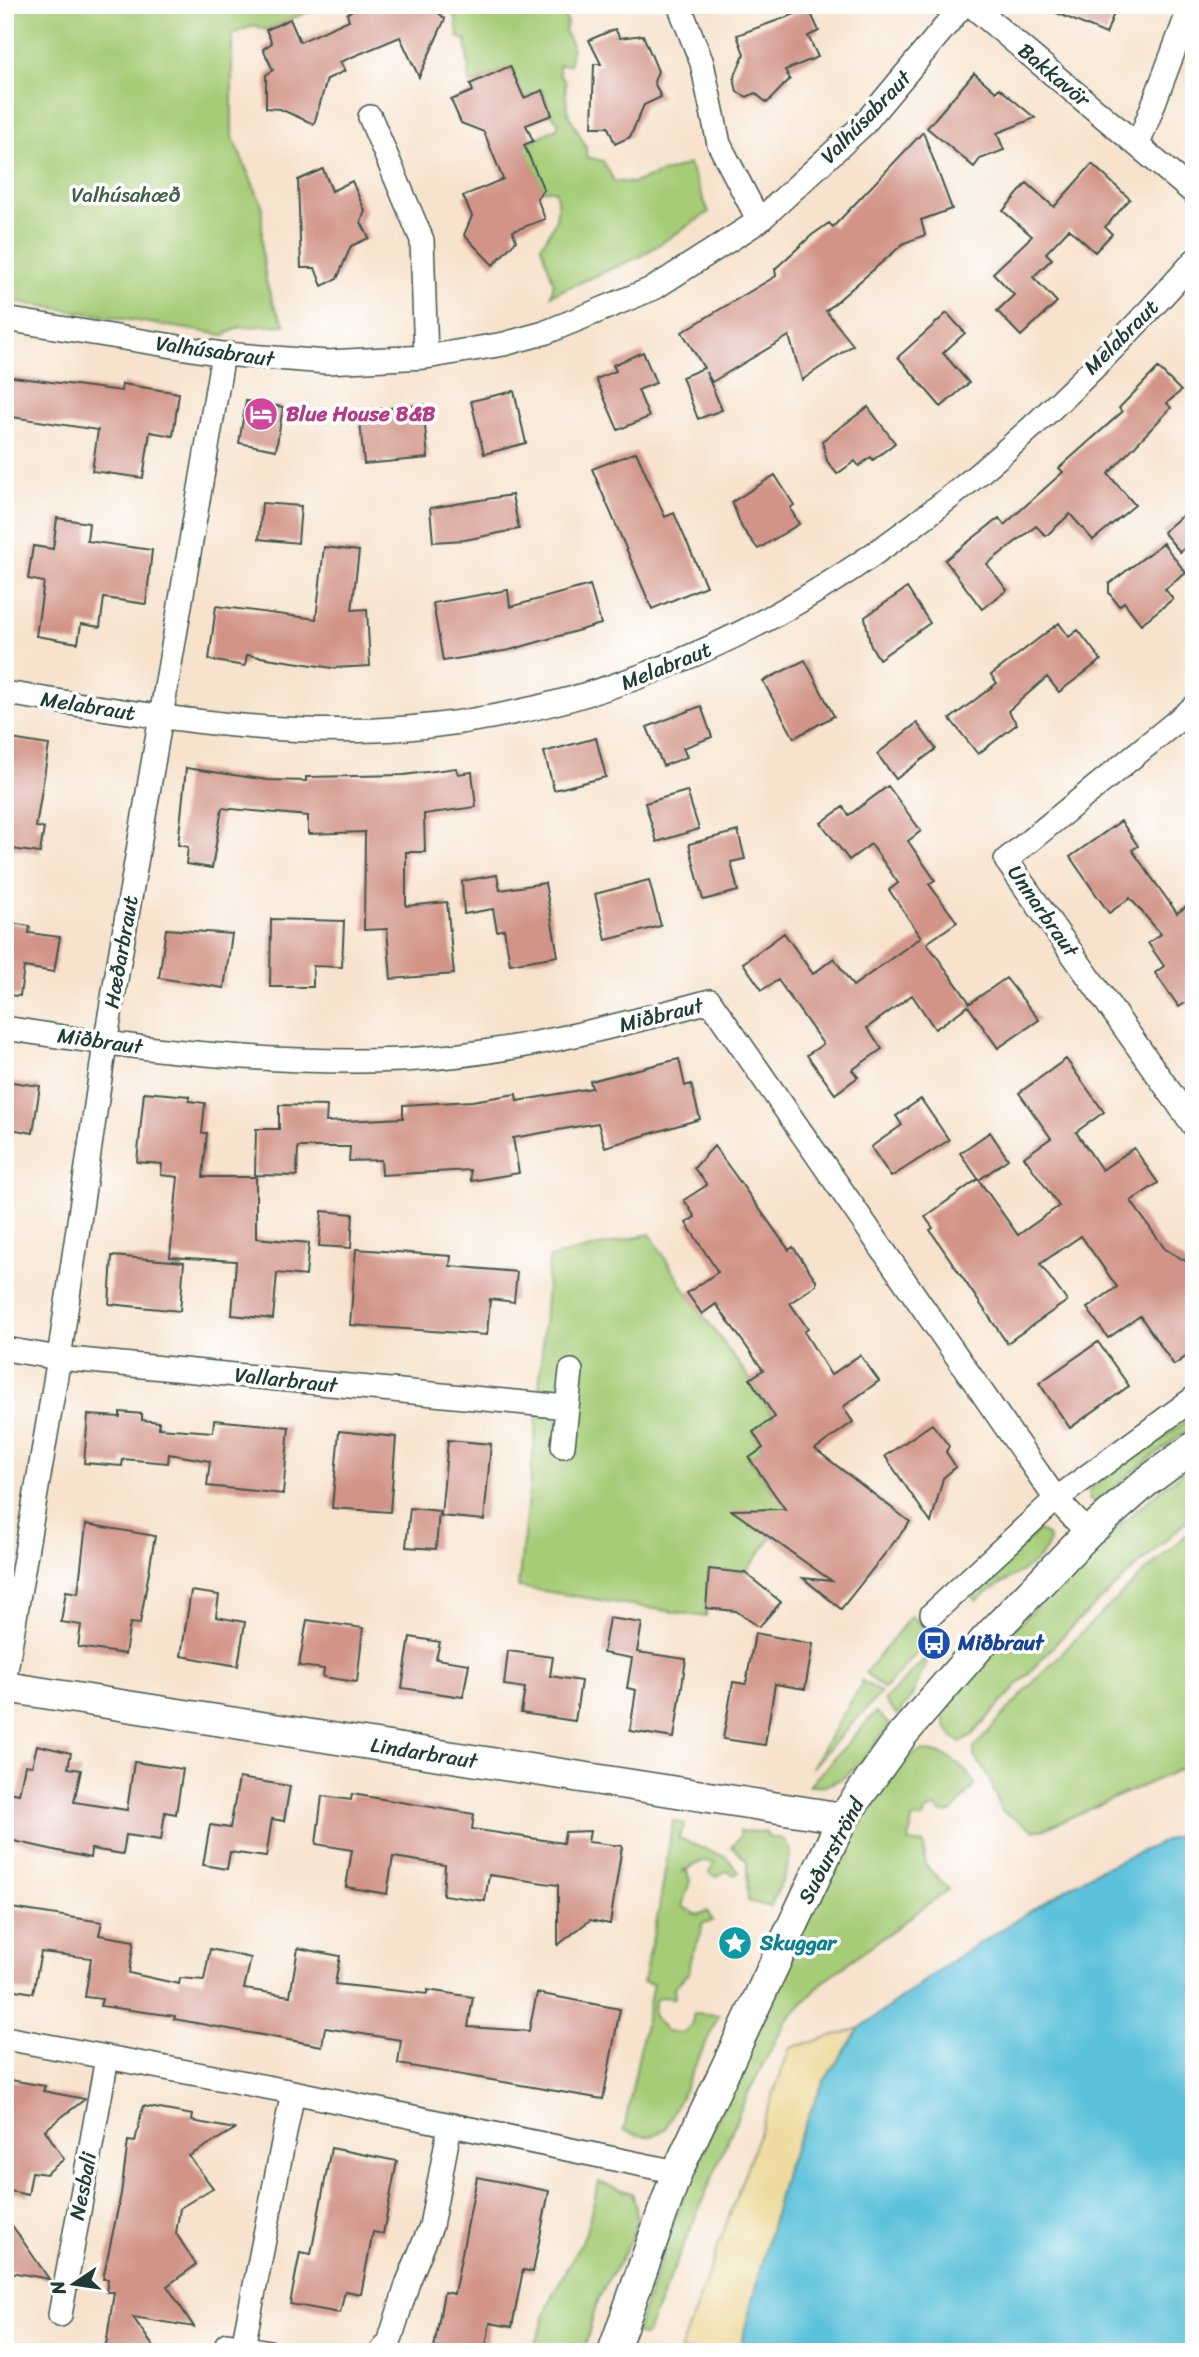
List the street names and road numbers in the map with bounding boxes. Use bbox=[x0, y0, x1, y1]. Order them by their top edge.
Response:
street label: Bakkavör bbox=[1009, 33, 1100, 118]
street label: Valhúsabraut bbox=[811, 60, 922, 173]
street label: Melabraut bbox=[1074, 290, 1168, 384]
street label: Valhúsabraut bbox=[153, 324, 278, 378]
street label: Melabraut bbox=[615, 631, 717, 701]
street label: Melabraut bbox=[38, 680, 138, 732]
street label: Unnarbraut bbox=[997, 857, 1090, 967]
street label: Hæðarbraut bbox=[92, 892, 150, 1012]
street label: Miðbraut bbox=[615, 986, 709, 1044]
street label: Miðbraut bbox=[55, 1016, 146, 1066]
street label: Vallarbraut bbox=[233, 1356, 341, 1404]
street label: Lindarbraut bbox=[368, 1726, 482, 1780]
street label: Suðurströnd bbox=[787, 1789, 876, 1911]
street label: Nesbali bbox=[58, 2148, 108, 2223]

